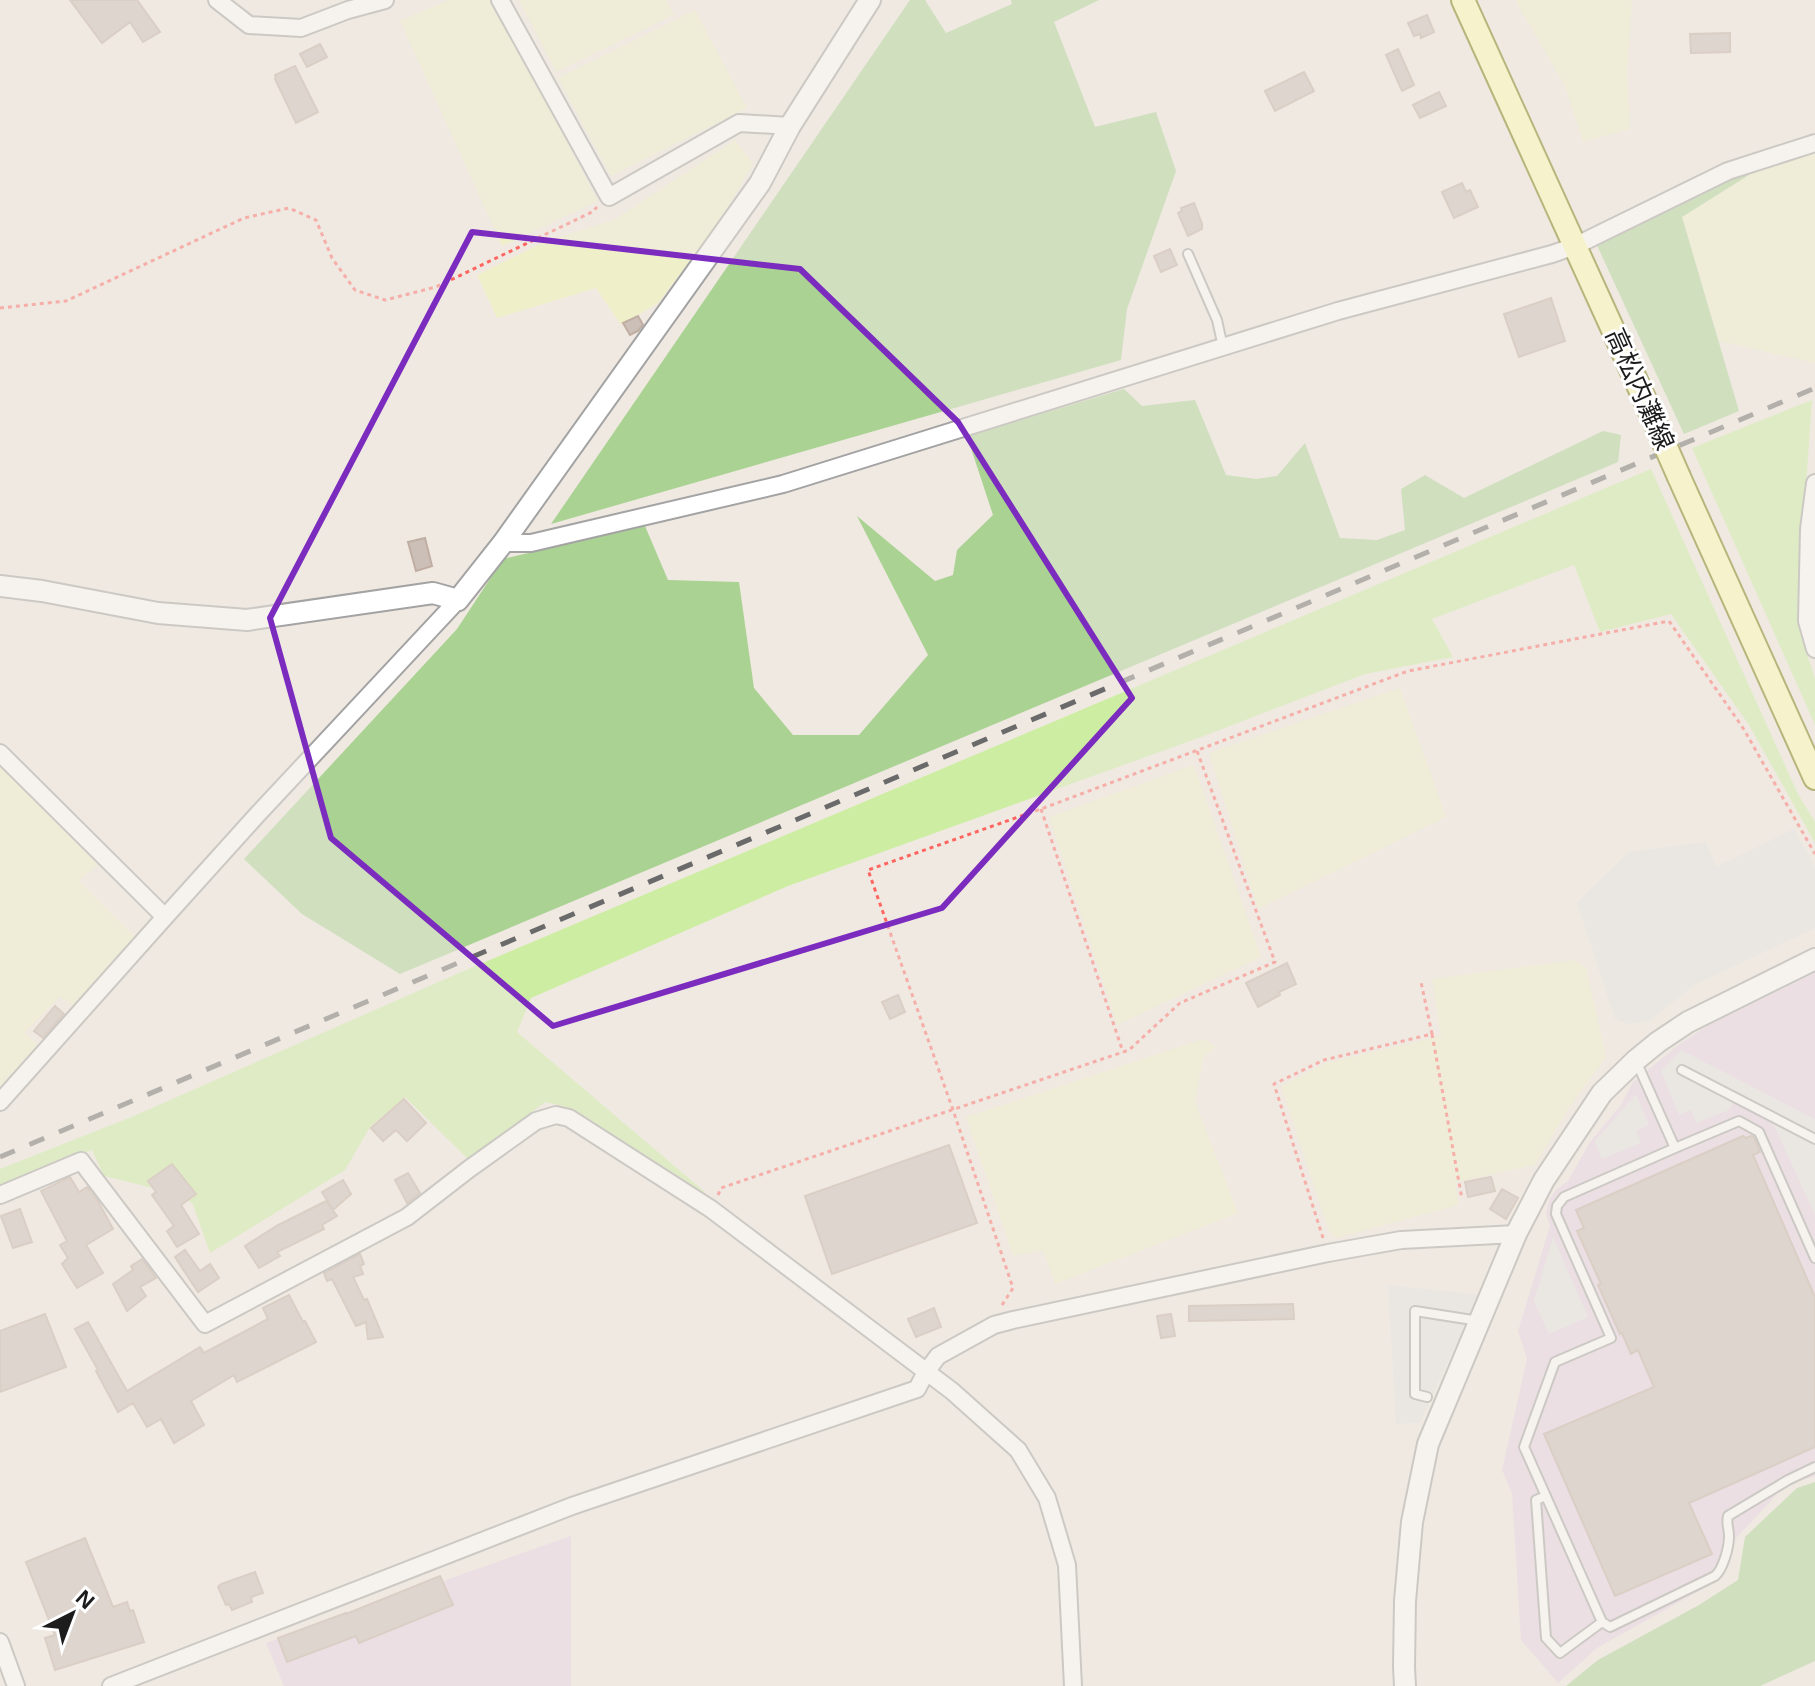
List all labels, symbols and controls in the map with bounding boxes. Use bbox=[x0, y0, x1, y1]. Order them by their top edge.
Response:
street label: 高松内灘線 bbox=[1600, 324, 1680, 454]
north arrow bbox=[32, 1574, 112, 1654]
text: N bbox=[71, 1585, 99, 1614]

